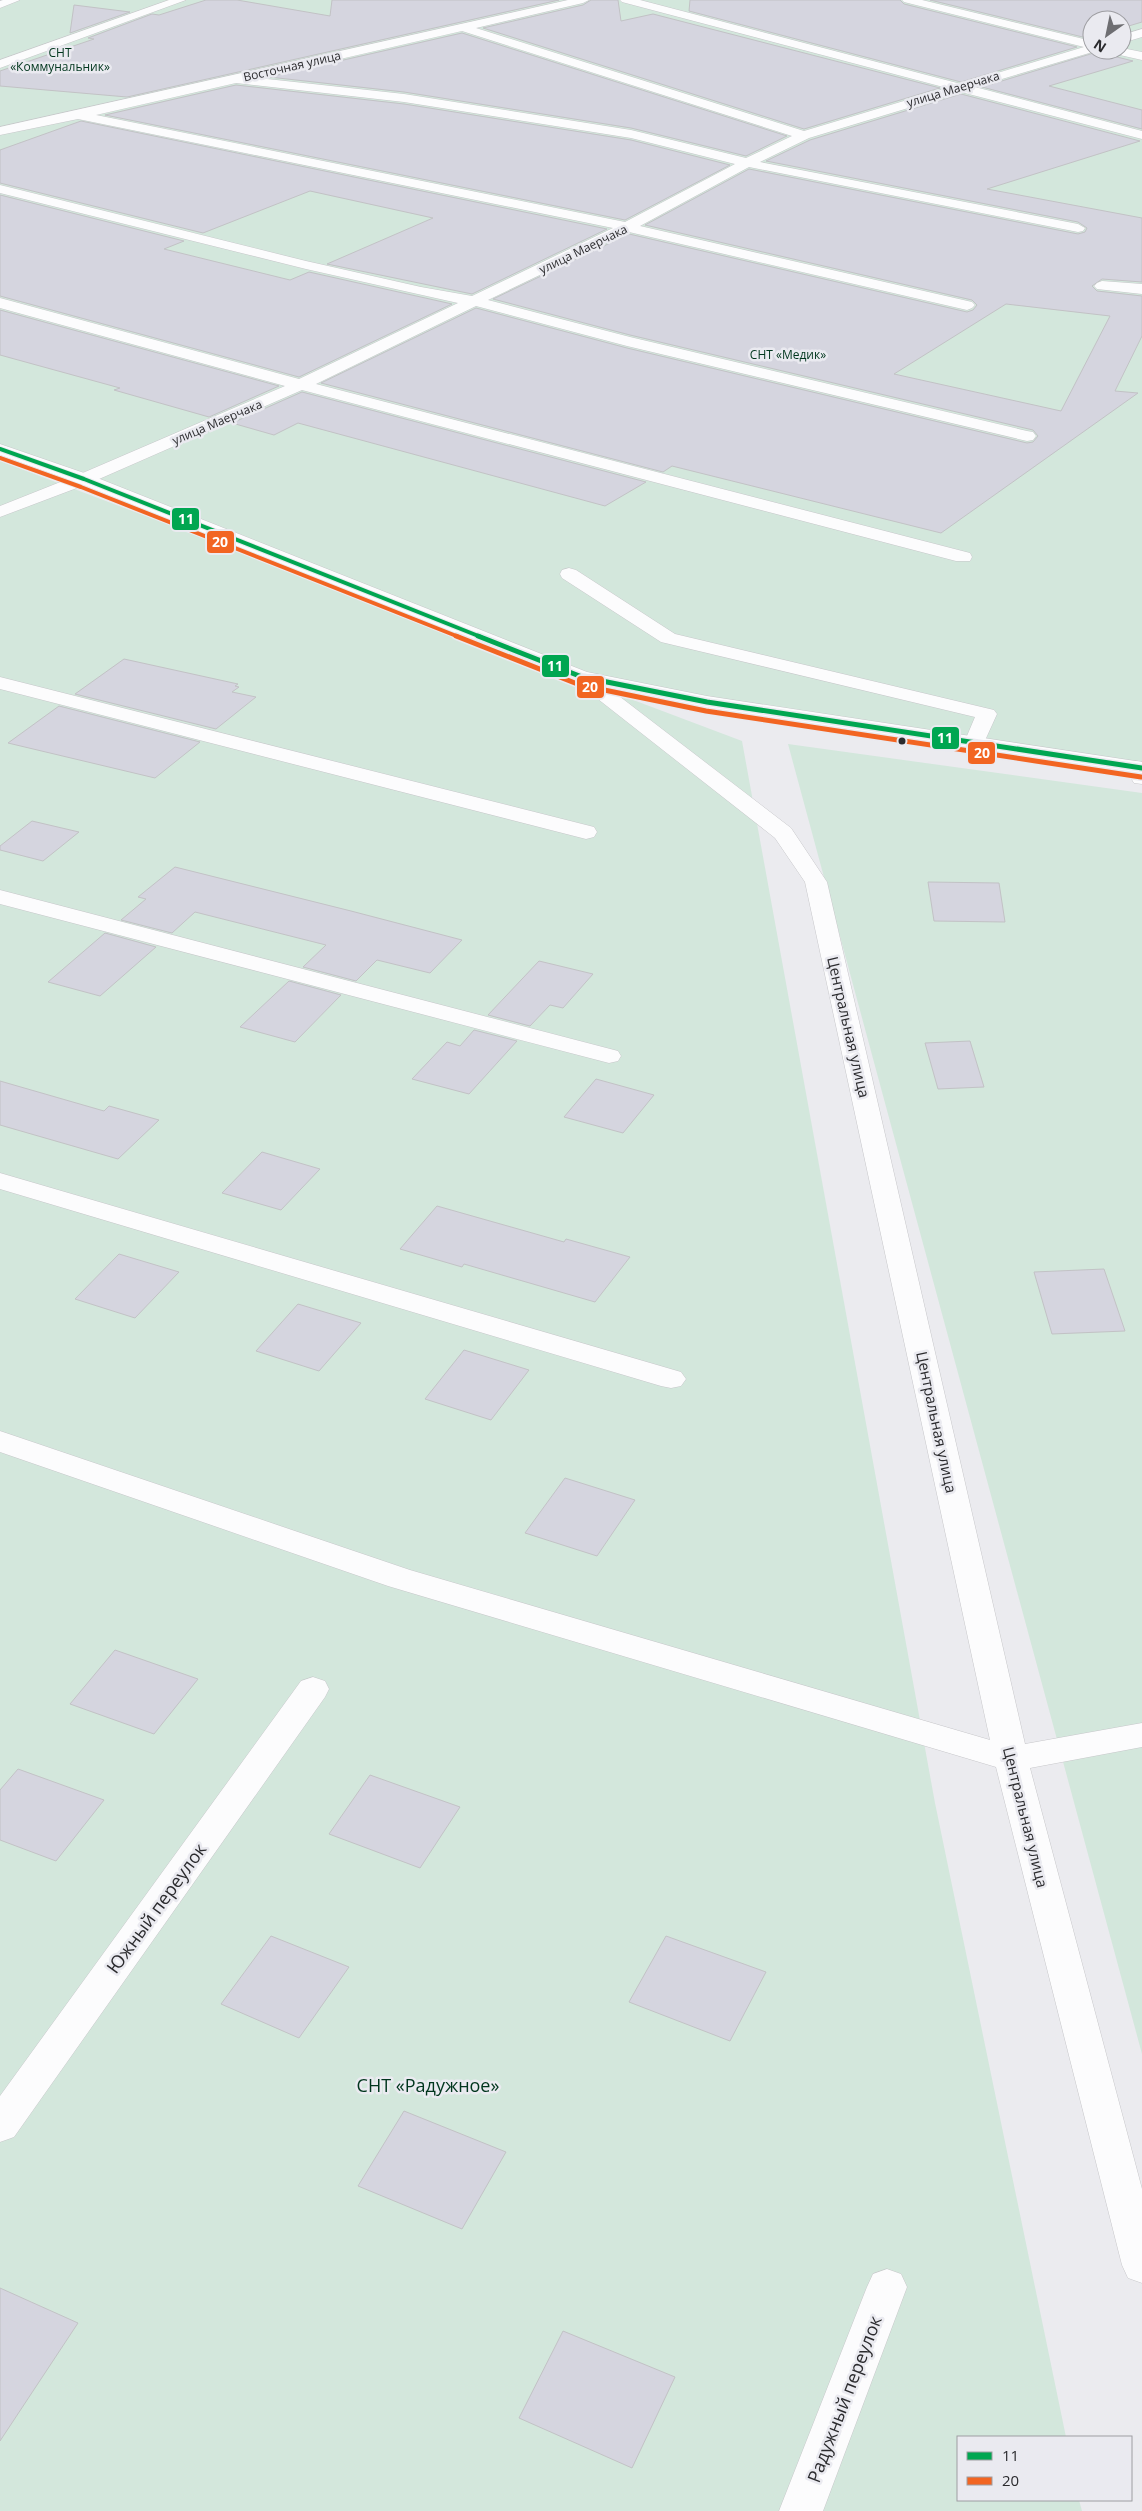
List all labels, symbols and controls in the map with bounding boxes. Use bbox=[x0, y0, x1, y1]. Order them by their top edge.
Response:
north arrow bbox=[1082, 10, 1132, 60]
text: N bbox=[1090, 35, 1110, 57]
park label: СНТ «Коммунальник» bbox=[10, 44, 110, 75]
street label: Восточная улица bbox=[242, 47, 342, 85]
street label: улица Маерчака bbox=[905, 67, 1001, 111]
street label: улица Маерчака bbox=[536, 220, 630, 278]
park label: СНТ «Медик» bbox=[750, 346, 826, 363]
street label: улица Маерчака bbox=[169, 395, 265, 449]
line badge: 11 bbox=[171, 507, 200, 531]
text: 11 bbox=[178, 509, 194, 528]
line badge: 20 bbox=[206, 530, 235, 554]
text: 20 bbox=[212, 532, 228, 551]
line badge: 11 bbox=[541, 654, 570, 678]
text: 11 bbox=[547, 656, 563, 675]
line badge: 20 bbox=[576, 675, 605, 699]
text: 20 bbox=[582, 677, 598, 696]
line badge: 11 bbox=[931, 726, 960, 750]
text: 11 bbox=[937, 728, 953, 747]
unlabelled marker bbox=[897, 736, 907, 746]
line badge: 20 bbox=[967, 741, 996, 765]
text: 20 bbox=[974, 743, 990, 762]
street label: Центральная улица bbox=[823, 954, 875, 1100]
street label: Центральная улица bbox=[912, 1349, 962, 1495]
street label: Центральная улица bbox=[999, 1745, 1053, 1889]
street label: Южный переулок bbox=[101, 1838, 212, 1978]
park label: СНТ «Радужное» bbox=[357, 2073, 499, 2097]
street label: Радужный переулок bbox=[801, 2312, 887, 2486]
legend bbox=[957, 2436, 1132, 2501]
text: 11 bbox=[1002, 2445, 1019, 2465]
text: 20 bbox=[1002, 2470, 1019, 2490]

